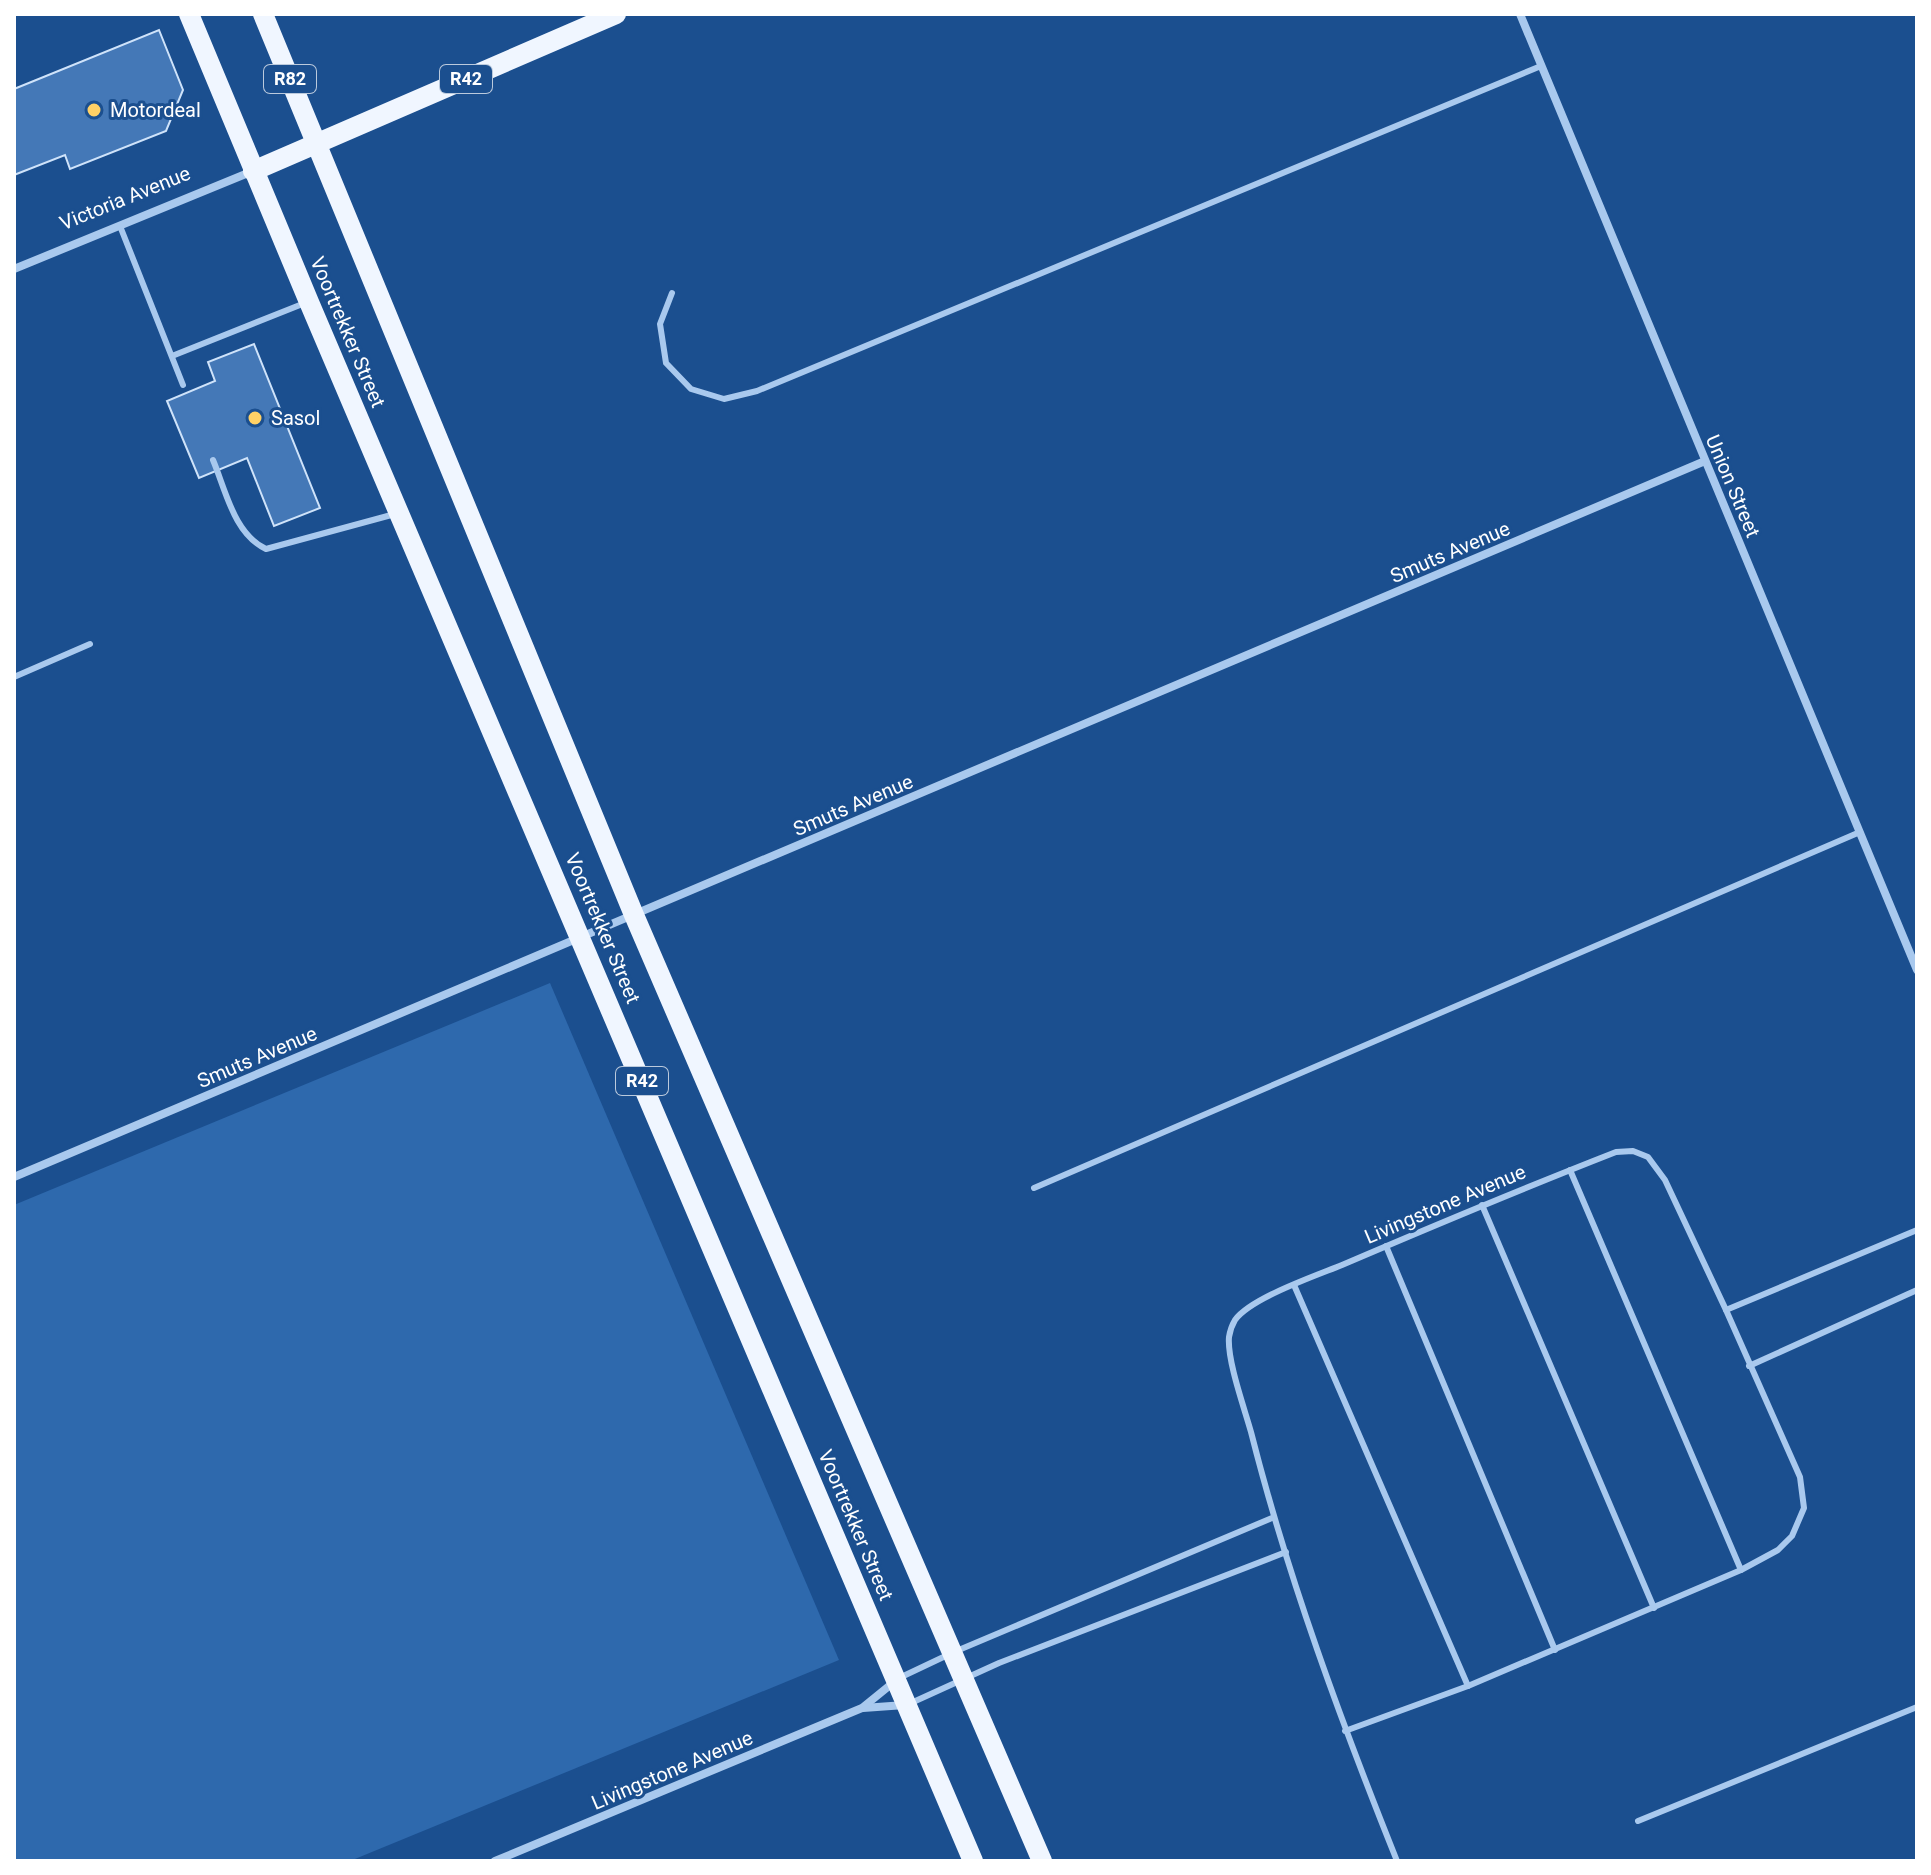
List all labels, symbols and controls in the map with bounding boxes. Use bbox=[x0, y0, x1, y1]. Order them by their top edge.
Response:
road number: R82 bbox=[264, 65, 316, 93]
road number: R42 bbox=[440, 65, 492, 93]
place label: Motordeal bbox=[110, 98, 201, 122]
marker: Motordeal bbox=[85, 101, 103, 119]
street label: Victoria Avenue bbox=[56, 161, 194, 235]
street label: Voortrekker Street bbox=[305, 253, 391, 411]
place label: Sasol bbox=[271, 406, 320, 430]
marker: Sasol bbox=[246, 409, 264, 427]
street label: Union Street bbox=[1701, 431, 1765, 541]
street label: Smuts Avenue bbox=[1387, 516, 1513, 588]
street label: Smuts Avenue bbox=[790, 769, 916, 841]
street label: Voortrekker Street bbox=[560, 849, 646, 1007]
street label: Smuts Avenue bbox=[194, 1021, 320, 1093]
road number: R42 bbox=[616, 1067, 668, 1095]
street label: Livingstone Avenue bbox=[1361, 1159, 1529, 1249]
street label: Voortrekker Street bbox=[813, 1446, 899, 1604]
street label: Livingstone Avenue bbox=[588, 1725, 756, 1815]

